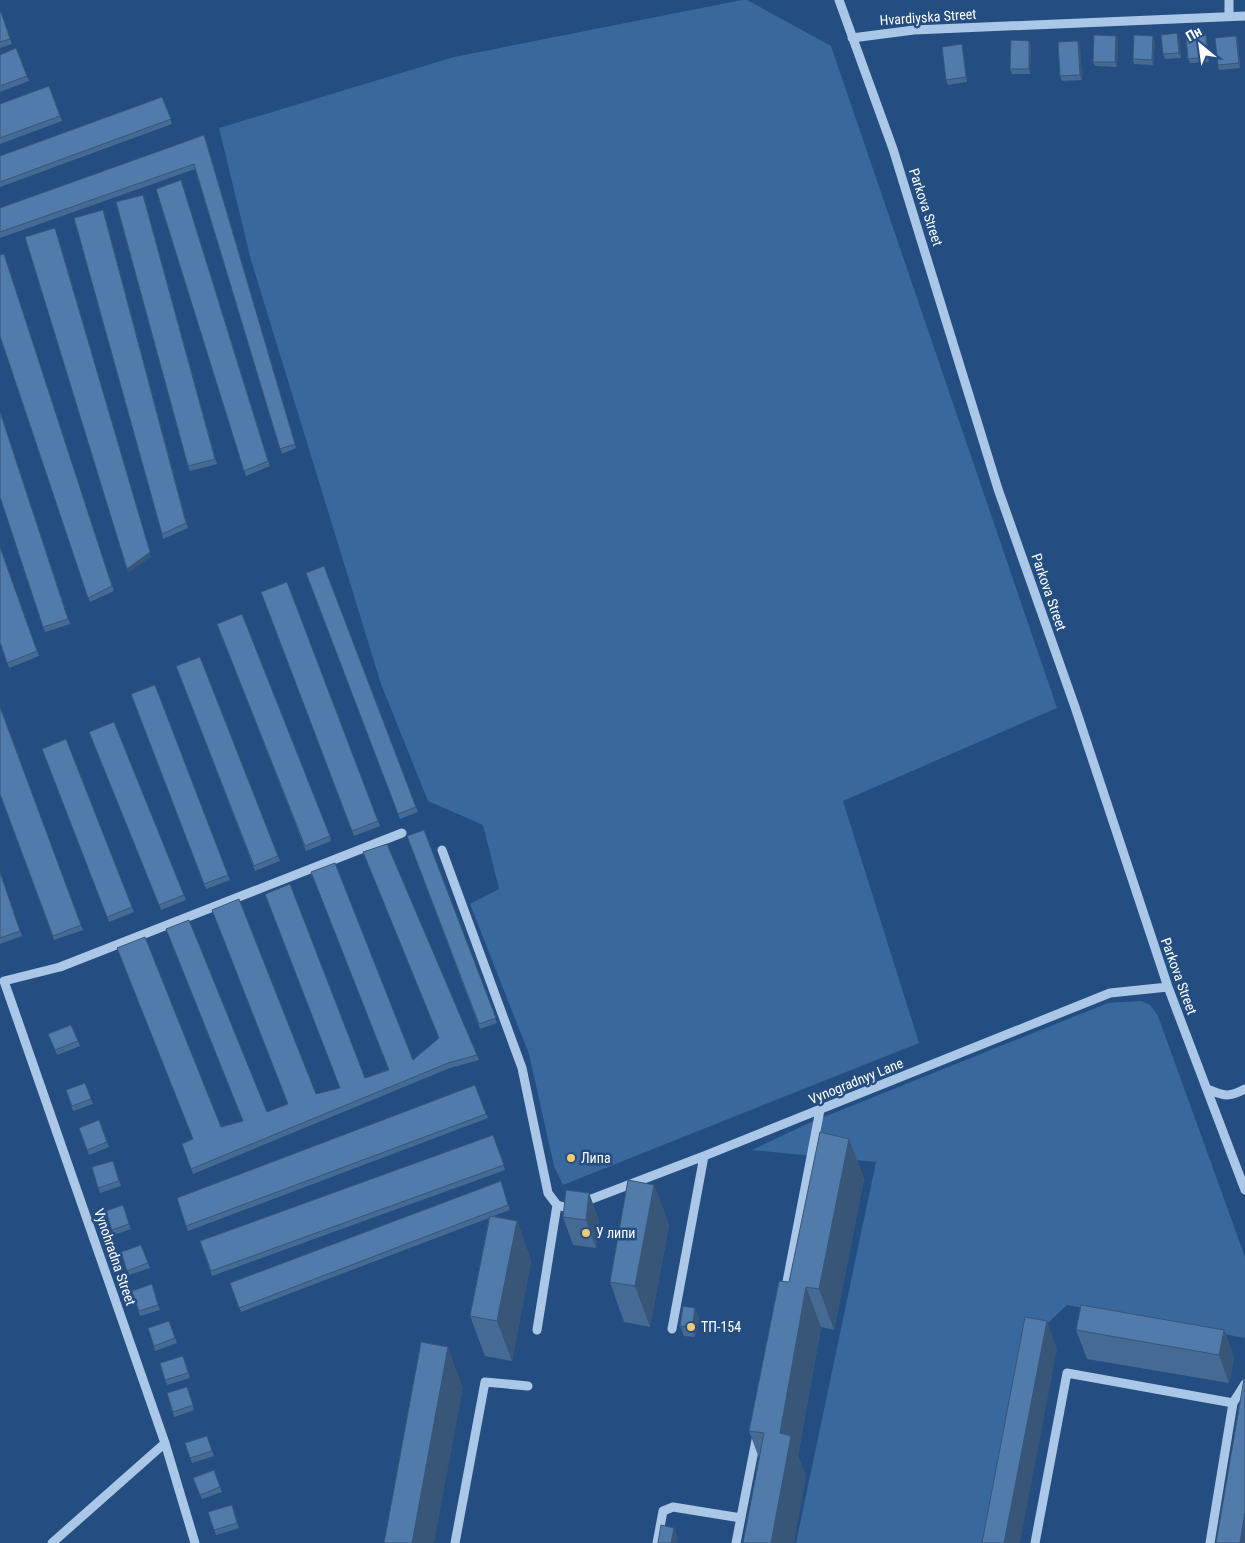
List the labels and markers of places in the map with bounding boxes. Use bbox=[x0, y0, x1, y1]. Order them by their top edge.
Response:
place label: Липа bbox=[581, 1150, 611, 1166]
marker: Липа bbox=[565, 1152, 577, 1164]
place label: У липи bbox=[596, 1225, 635, 1241]
marker: У липи bbox=[580, 1227, 592, 1239]
place label: ТП-154 bbox=[701, 1319, 741, 1335]
marker: ТП-154 bbox=[685, 1321, 697, 1333]

